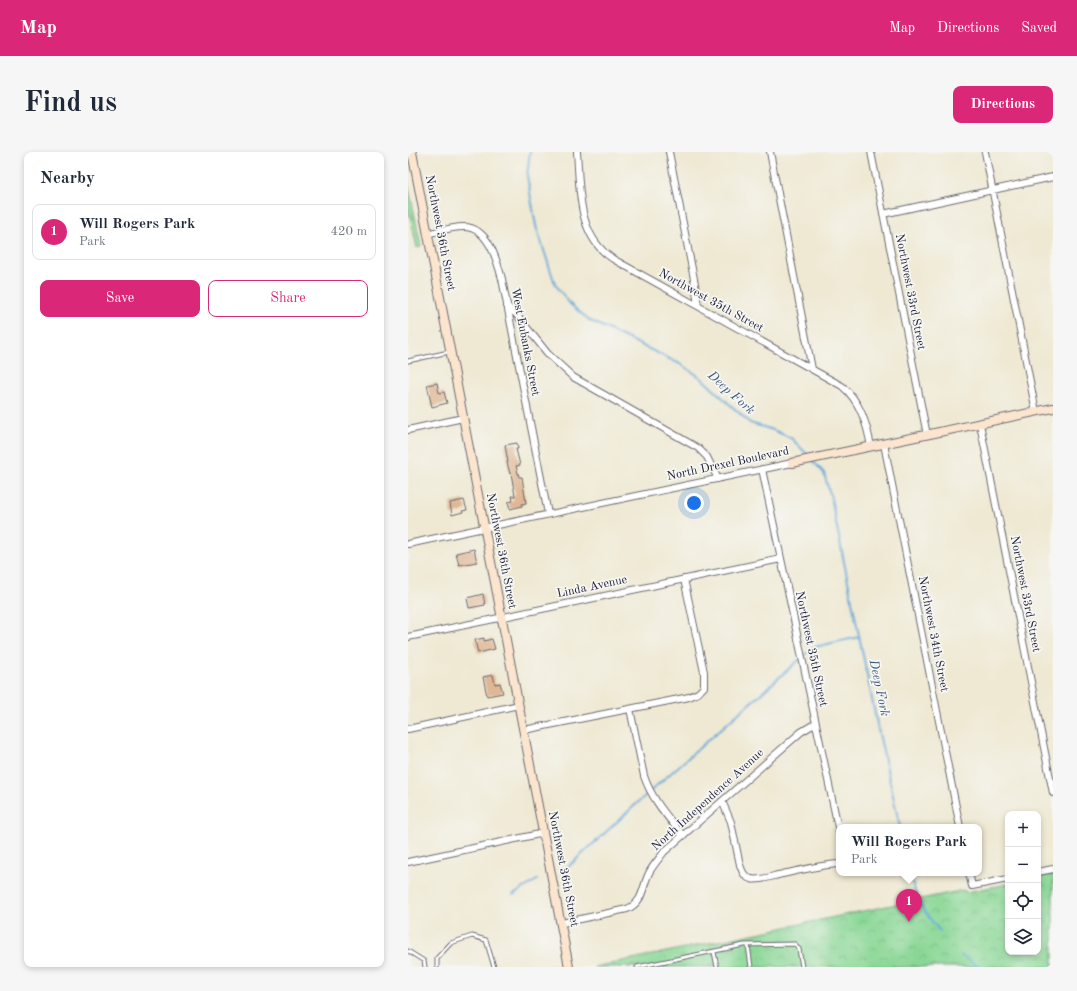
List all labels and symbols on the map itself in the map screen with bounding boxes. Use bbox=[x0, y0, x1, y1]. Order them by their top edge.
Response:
street label: Northwest 36th Street bbox=[423, 174, 457, 292]
street label: Northwest 33rd Street bbox=[893, 233, 927, 351]
street label: Northwest 35th Street bbox=[657, 266, 766, 335]
street label: West Eubanks Street bbox=[509, 287, 541, 397]
water label: Deep Fork bbox=[704, 368, 757, 417]
street label: North Drexel Boulevard bbox=[666, 445, 790, 483]
street label: Northwest 36th Street bbox=[484, 492, 518, 610]
your location bbox=[684, 493, 704, 513]
street label: Northwest 33rd Street bbox=[1008, 535, 1042, 653]
street label: Linda Avenue bbox=[556, 574, 629, 600]
street label: Northwest 34th Street bbox=[916, 575, 950, 693]
street label: Northwest 35th Street bbox=[793, 590, 830, 708]
water label: Deep Fork bbox=[866, 657, 891, 718]
street label: North Independence Avenue bbox=[650, 746, 767, 853]
street label: Northwest 36th Street bbox=[546, 810, 580, 928]
pin: 1 bbox=[896, 889, 922, 922]

